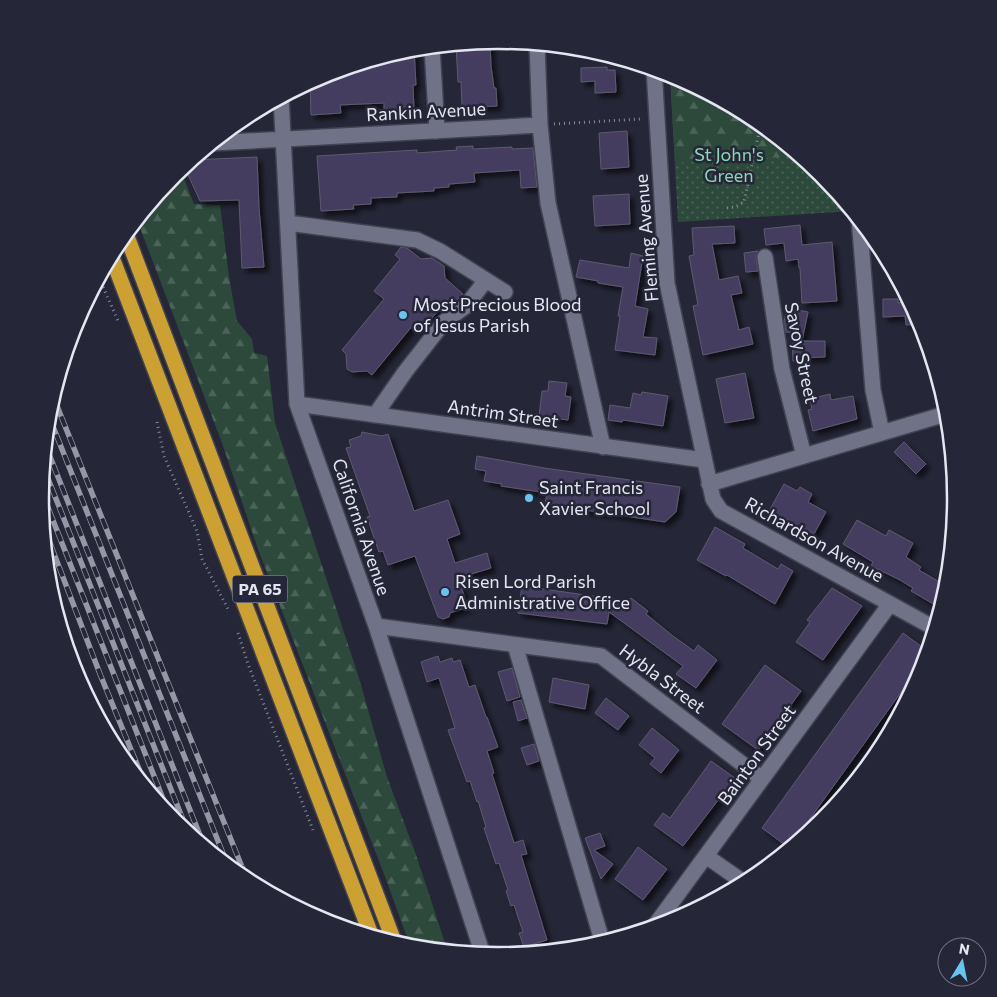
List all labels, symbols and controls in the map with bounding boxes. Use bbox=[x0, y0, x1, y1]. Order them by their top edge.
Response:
street label: Rankin Avenue bbox=[366, 97, 486, 125]
park label: St John's Green bbox=[694, 143, 764, 186]
street label: Fleming Avenue bbox=[629, 173, 663, 303]
place label: Most Precious Blood of Jesus Parish bbox=[413, 293, 581, 336]
street label: Savoy Street bbox=[781, 300, 823, 405]
marker: Most Precious Blood of Jesus Parish bbox=[397, 309, 409, 321]
street label: Antrim Street bbox=[446, 394, 560, 432]
street label: California Avenue bbox=[328, 455, 396, 598]
place label: Saint Francis Xavier School bbox=[539, 476, 650, 519]
marker: Saint Francis Xavier School bbox=[523, 492, 535, 504]
street label: Richardson Avenue bbox=[741, 492, 888, 586]
place label: Risen Lord Parish Administrative Office bbox=[455, 570, 630, 613]
road number: PA 65 bbox=[232, 576, 288, 602]
marker: Risen Lord Parish Administrative Office bbox=[439, 586, 451, 598]
street label: Hybla Street bbox=[615, 639, 710, 718]
street label: Bainton Street bbox=[712, 700, 800, 809]
north arrow bbox=[937, 937, 987, 987]
text: N bbox=[958, 939, 971, 958]

